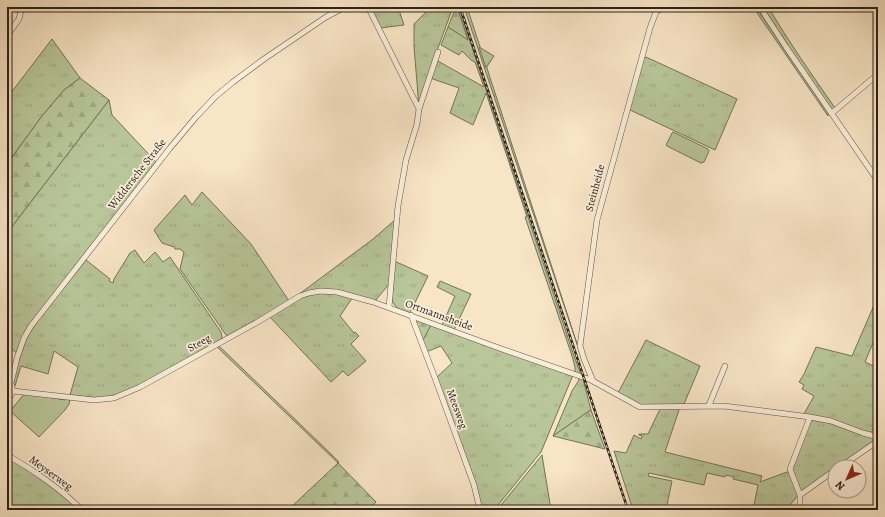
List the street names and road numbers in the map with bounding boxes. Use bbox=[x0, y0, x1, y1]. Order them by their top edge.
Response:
street label: Widdersche Straße bbox=[104, 135, 169, 213]
street label: Steinheide bbox=[582, 163, 609, 213]
street label: Ortmannsheide bbox=[403, 296, 475, 334]
street label: Steeg bbox=[185, 330, 214, 356]
street label: Meesweg bbox=[443, 387, 471, 431]
street label: Meyserweg bbox=[26, 452, 76, 494]

